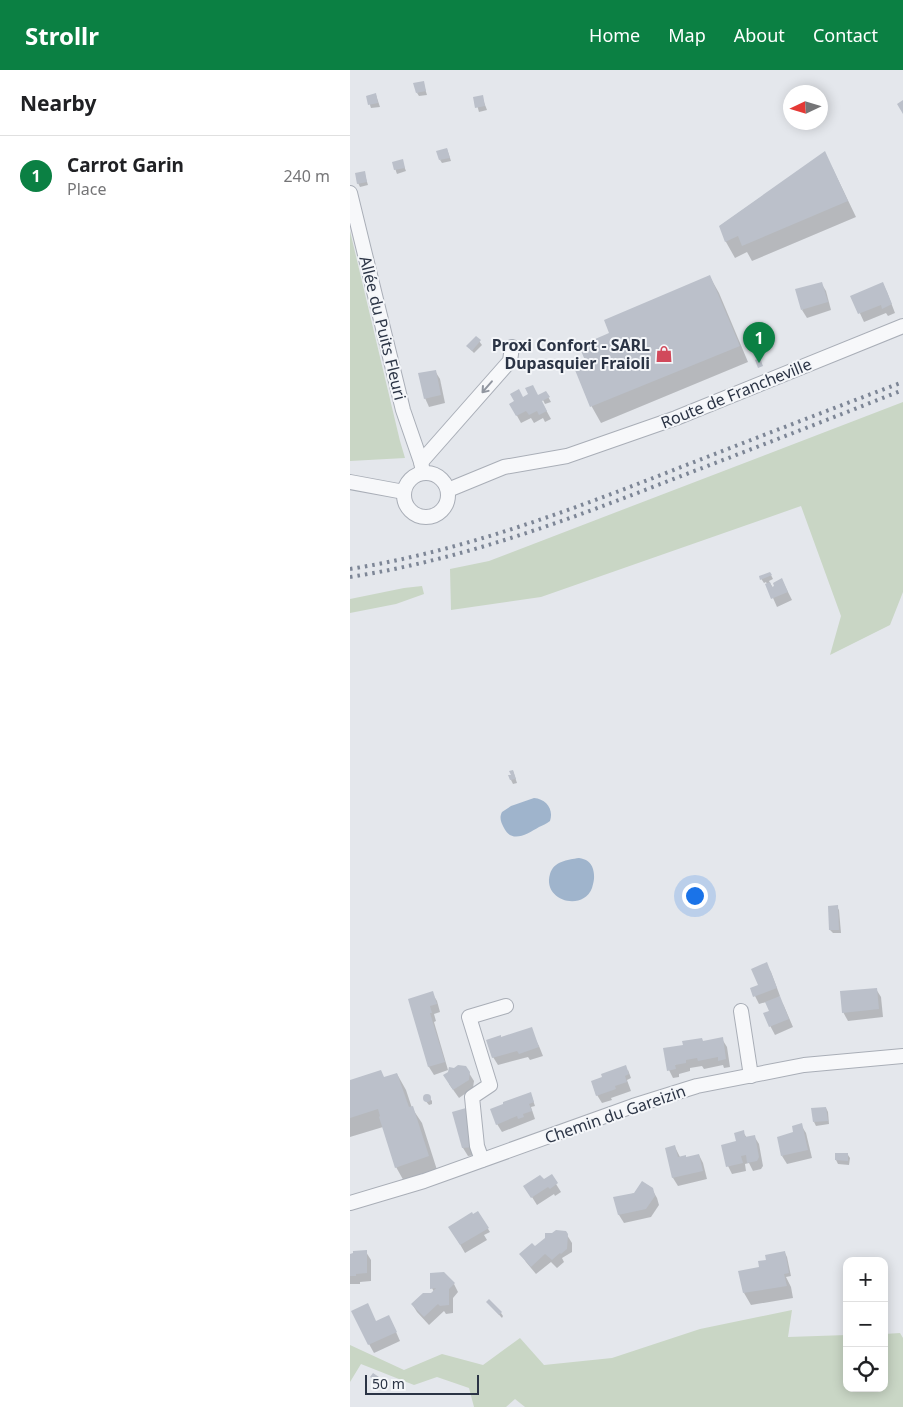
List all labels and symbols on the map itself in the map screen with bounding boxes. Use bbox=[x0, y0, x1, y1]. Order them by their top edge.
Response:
north arrow bbox=[783, 85, 828, 130]
street label: Allée du Puits Fleuri bbox=[354, 254, 412, 402]
pin: 1 bbox=[743, 322, 775, 363]
place label: Proxi Confort - SARL Dupasquier Fraioli bbox=[492, 334, 650, 374]
shop icon: Proxi Confort - SARL Dupasquier Fraioli bbox=[654, 344, 674, 364]
street label: Route de Francheville bbox=[657, 353, 815, 433]
one-way arrow bbox=[482, 380, 493, 393]
your location bbox=[682, 883, 708, 909]
street label: Chemin du Gareizin bbox=[542, 1080, 688, 1148]
scale bar bbox=[365, 1372, 479, 1395]

